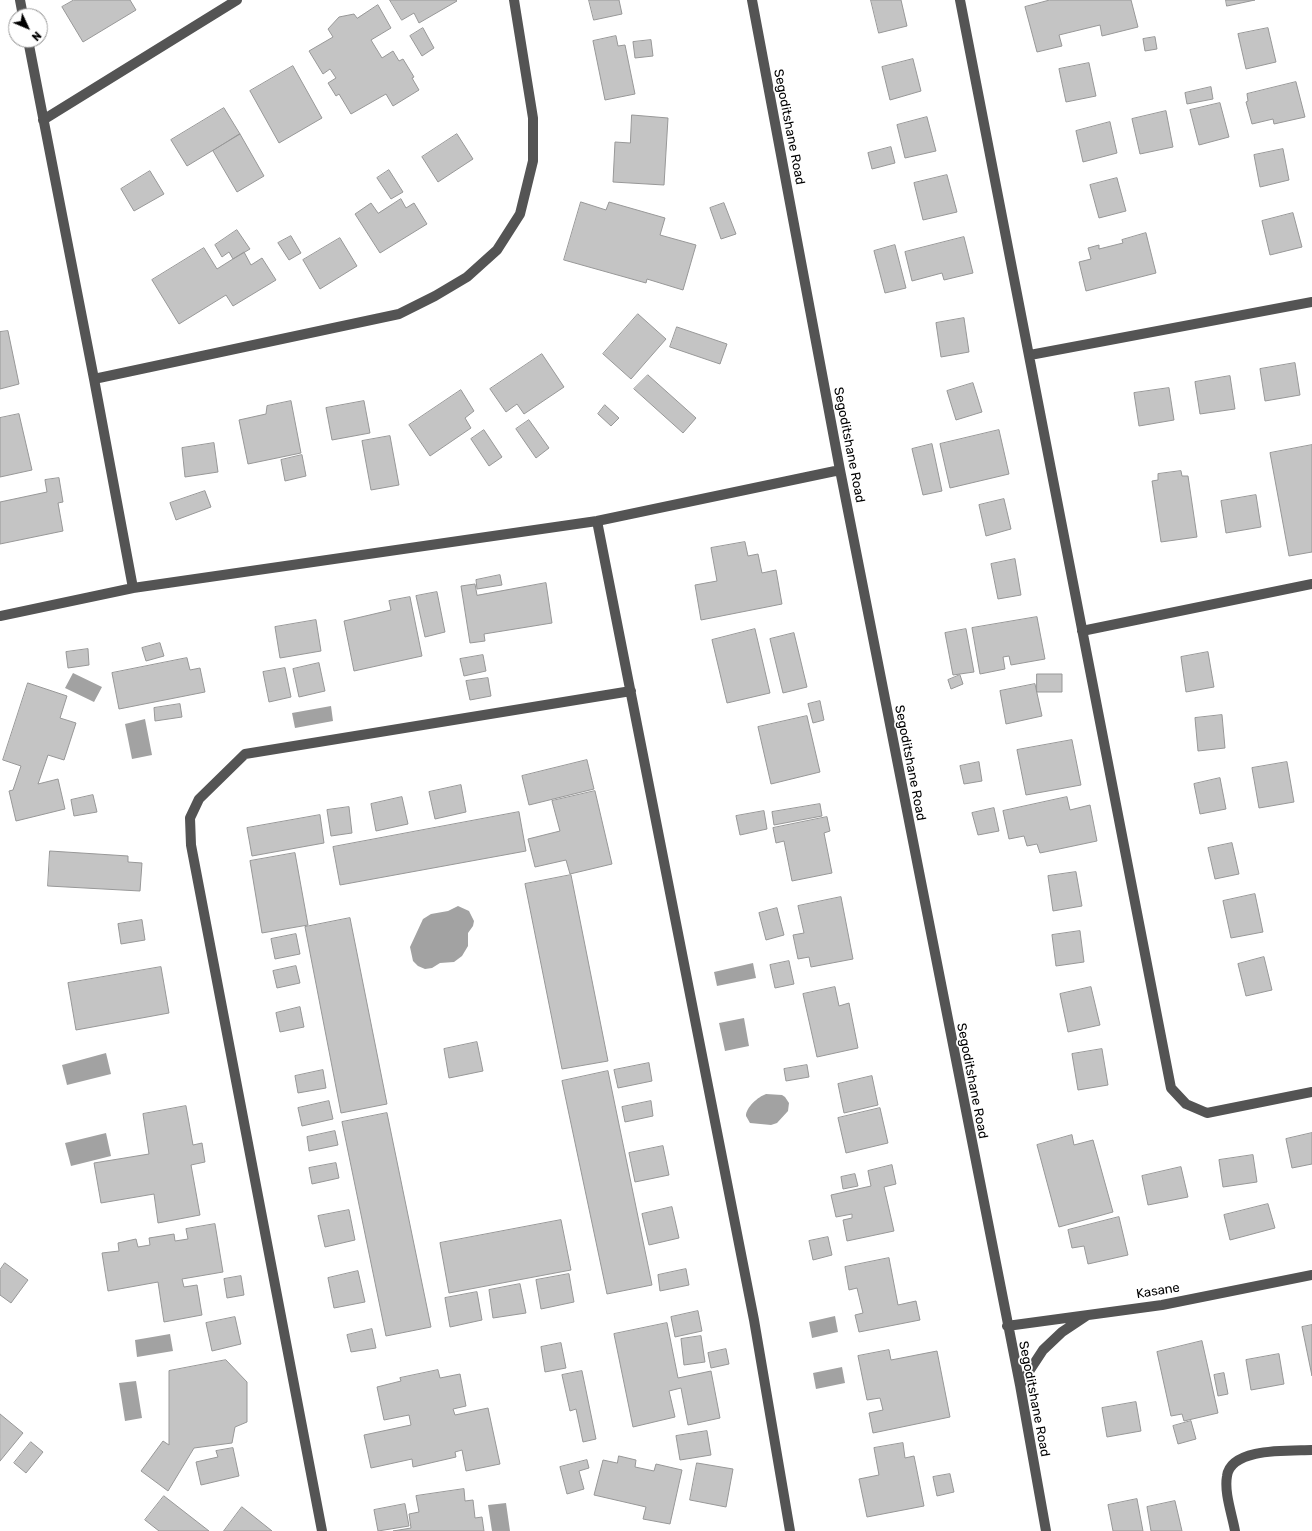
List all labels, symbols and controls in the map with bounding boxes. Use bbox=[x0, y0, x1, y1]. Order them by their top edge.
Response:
north arrow bbox=[8, 8, 48, 48]
text: N bbox=[29, 29, 44, 43]
street label: Segoditshane Road bbox=[770, 68, 808, 186]
street label: Segoditshane Road bbox=[830, 386, 868, 504]
street label: Segoditshane Road bbox=[891, 704, 929, 822]
street label: Segoditshane Road bbox=[953, 1022, 991, 1140]
street label: Kasane bbox=[1135, 1280, 1181, 1302]
street label: Segoditshane Road bbox=[1015, 1340, 1053, 1458]

